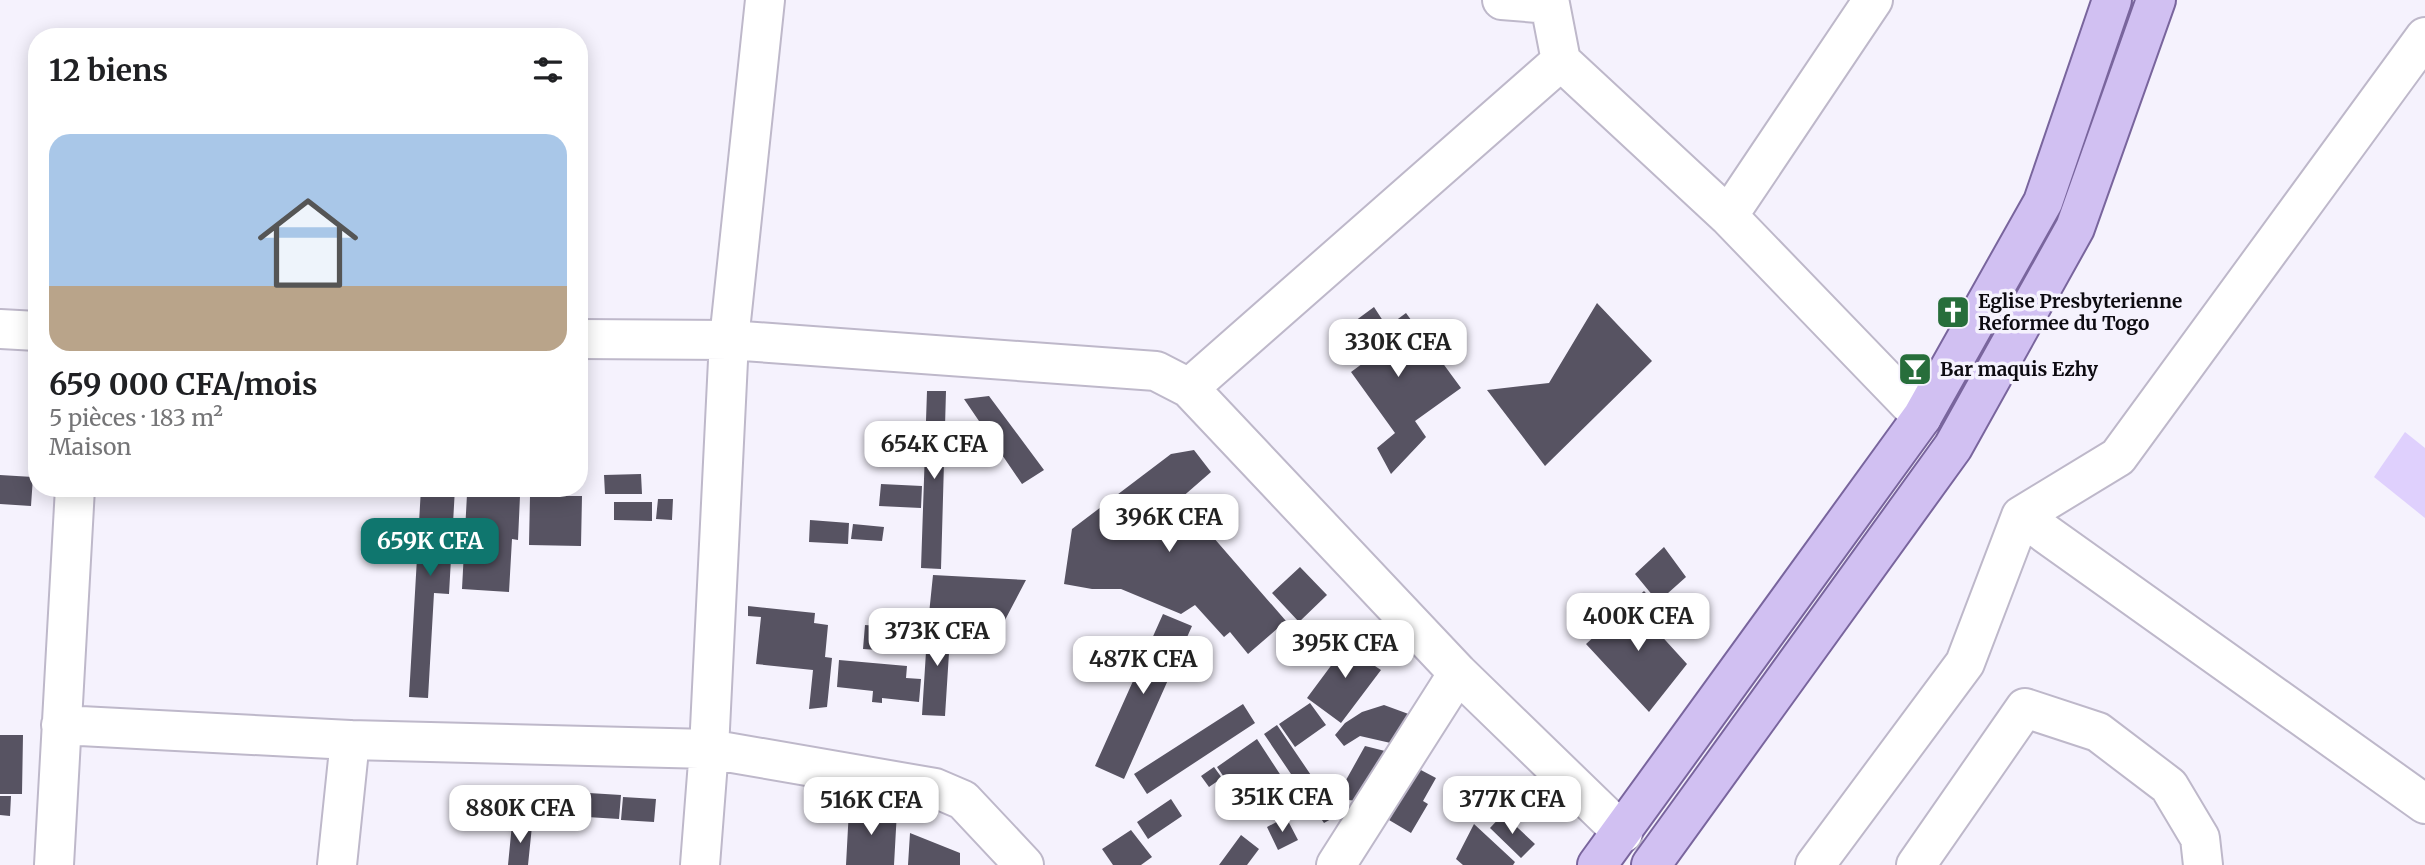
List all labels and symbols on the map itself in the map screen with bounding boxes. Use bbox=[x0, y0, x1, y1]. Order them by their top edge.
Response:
place label: Eglise Presbyterienne Reformee du Togo bbox=[1978, 289, 2182, 335]
church icon: Eglise Presbyterienne Reformee du Togo bbox=[1934, 293, 1972, 331]
pin: 330K CFA bbox=[1326, 320, 1470, 379]
bar icon: Bar maquis Ezhy bbox=[1896, 350, 1934, 388]
place label: Bar maquis Ezhy bbox=[1940, 357, 2099, 381]
pin: 654K CFA bbox=[862, 421, 1006, 481]
pin: 396K CFA bbox=[1097, 494, 1241, 554]
pin: 659K CFA bbox=[358, 518, 502, 578]
pin: 400K CFA bbox=[1566, 594, 1710, 653]
pin: 373K CFA bbox=[865, 608, 1009, 668]
pin: 395K CFA bbox=[1273, 620, 1417, 680]
pin: 487K CFA bbox=[1071, 636, 1215, 696]
pin: 351K CFA bbox=[1210, 774, 1354, 834]
pin: 377K CFA bbox=[1440, 776, 1584, 836]
pin: 516K CFA bbox=[799, 778, 943, 837]
pin: 880K CFA bbox=[448, 786, 592, 845]

